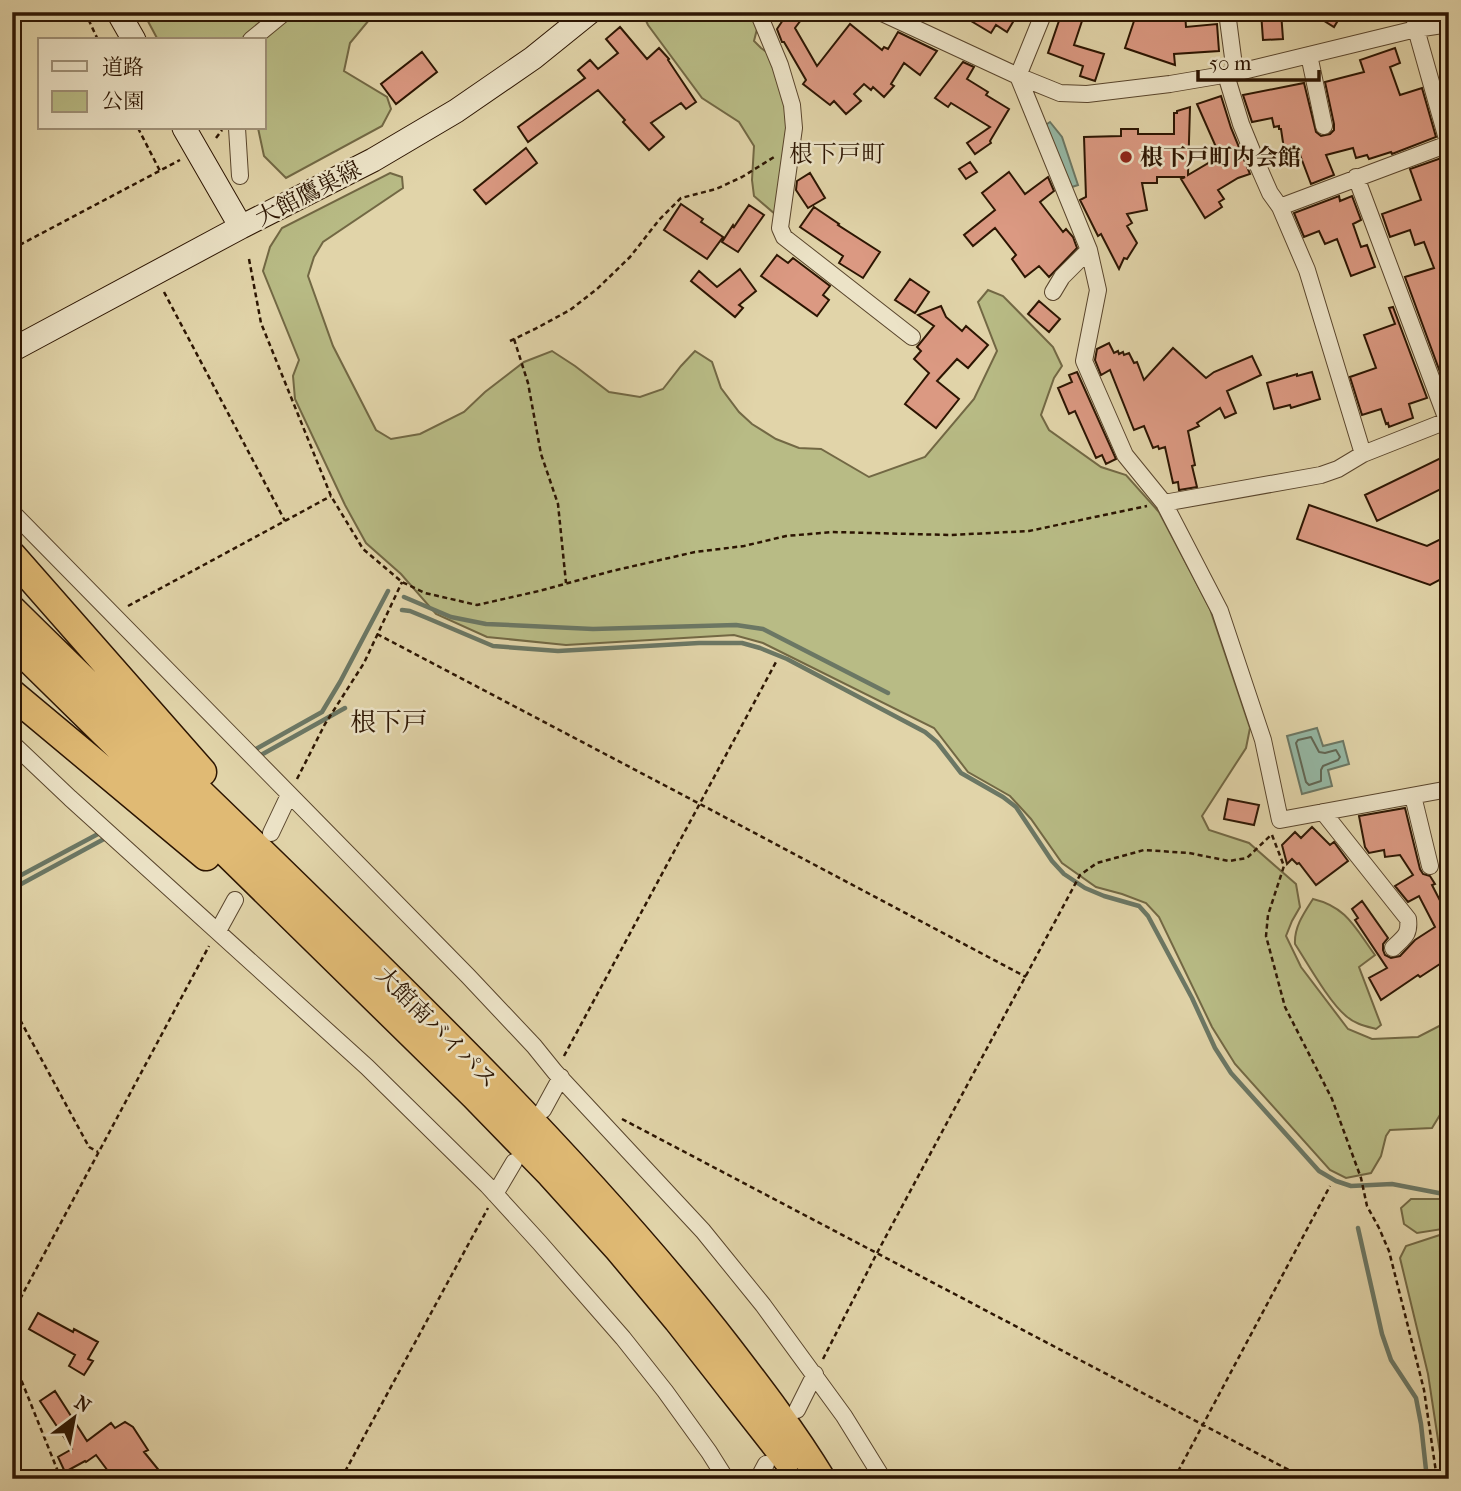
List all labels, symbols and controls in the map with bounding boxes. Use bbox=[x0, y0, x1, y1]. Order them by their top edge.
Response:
legend bbox=[38, 38, 266, 130]
scale bar bbox=[1198, 38, 1319, 82]
text: 50 m bbox=[1209, 51, 1252, 75]
text: 道路 bbox=[102, 55, 144, 79]
text: 公園 bbox=[102, 89, 144, 113]
district label: 根下戸町 bbox=[789, 140, 885, 168]
place label: 根下戸町内会館 bbox=[1140, 144, 1301, 171]
marker: 根下戸町内会館 bbox=[1118, 149, 1134, 165]
street label: 大館鷹巣線 bbox=[251, 155, 366, 232]
district label: 根下戸 bbox=[350, 707, 428, 738]
street label: 大館南バイパス bbox=[370, 961, 503, 1094]
north arrow bbox=[38, 1382, 108, 1452]
text: N bbox=[71, 1391, 95, 1418]

